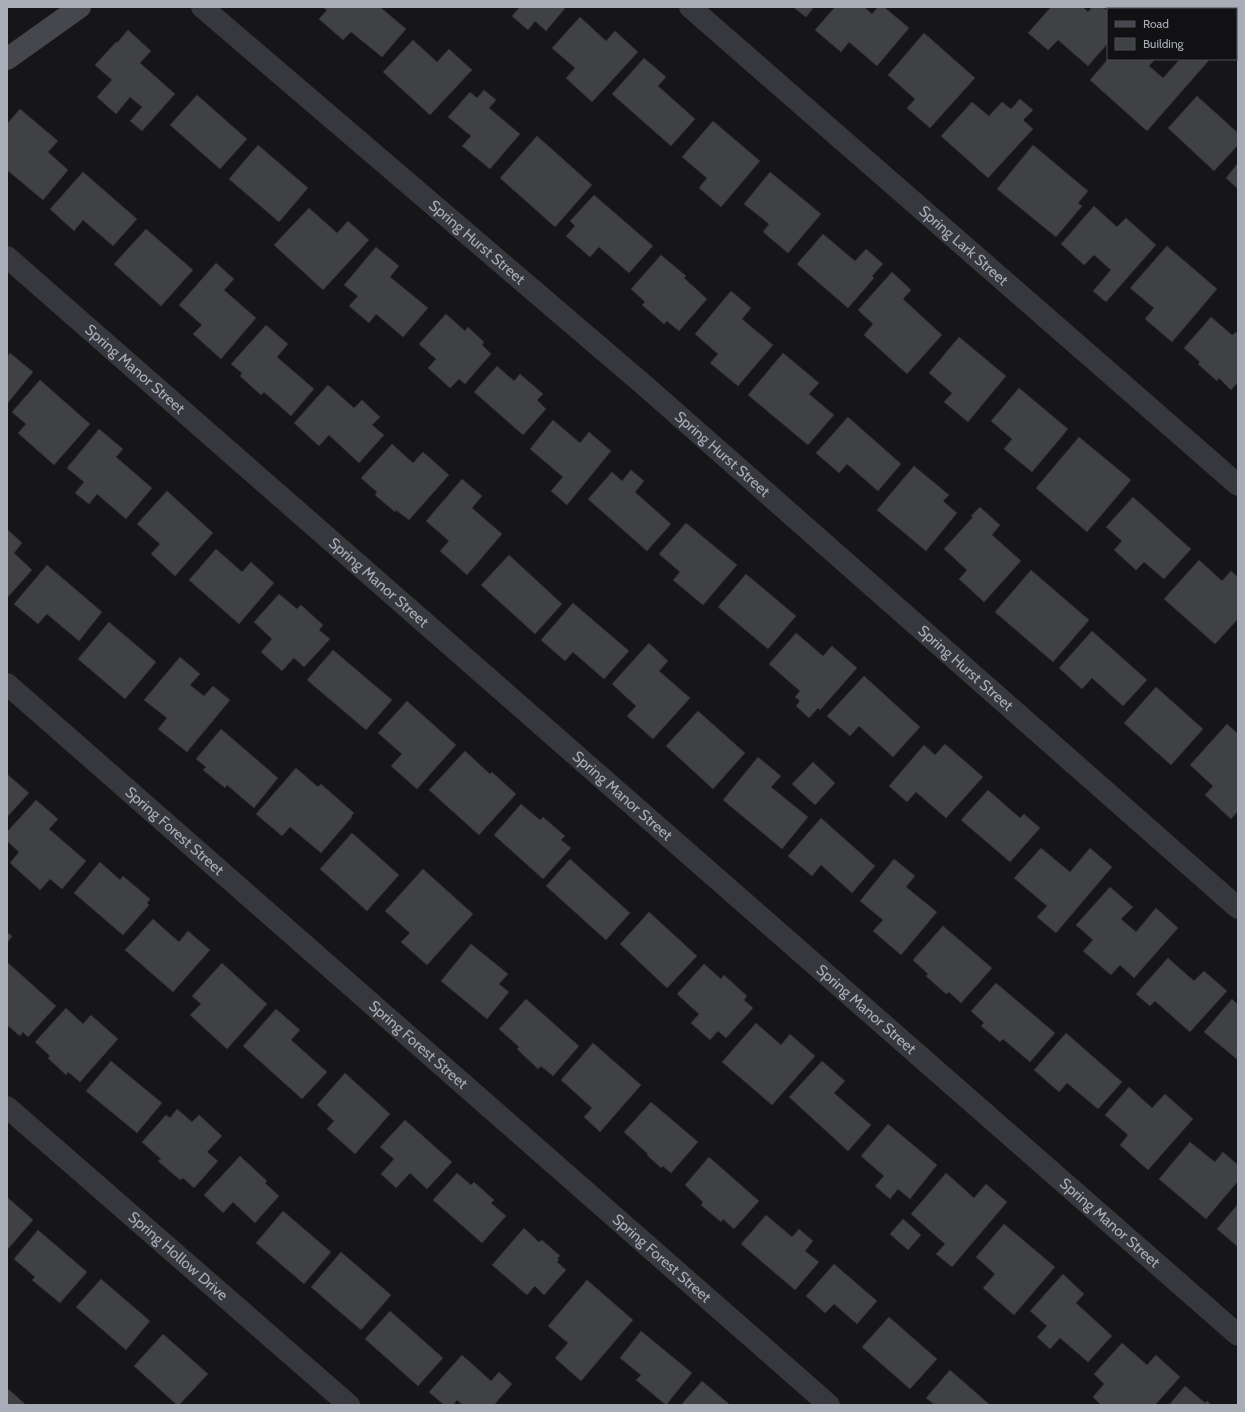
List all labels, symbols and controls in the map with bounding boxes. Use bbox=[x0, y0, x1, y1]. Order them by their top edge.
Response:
legend bbox=[1107, 8, 1237, 60]
text: Road bbox=[1143, 16, 1169, 31]
text: Building bbox=[1143, 36, 1185, 51]
street label: Spring Hurst Street bbox=[425, 196, 529, 288]
street label: Spring Lark Street bbox=[915, 202, 1012, 289]
street label: Spring Manor Street bbox=[81, 320, 189, 418]
street label: Spring Hurst Street bbox=[671, 407, 774, 501]
street label: Spring Manor Street bbox=[325, 534, 432, 631]
street label: Spring Hurst Street bbox=[914, 622, 1017, 715]
street label: Spring Manor Street bbox=[569, 747, 676, 844]
street label: Spring Forest Street bbox=[122, 783, 228, 879]
street label: Spring Manor Street bbox=[812, 961, 920, 1058]
street label: Spring Forest Street bbox=[365, 997, 471, 1093]
street label: Spring Manor Street bbox=[1056, 1174, 1164, 1271]
street label: Spring Hollow Drive bbox=[125, 1208, 232, 1305]
street label: Spring Forest Street bbox=[609, 1210, 715, 1306]

